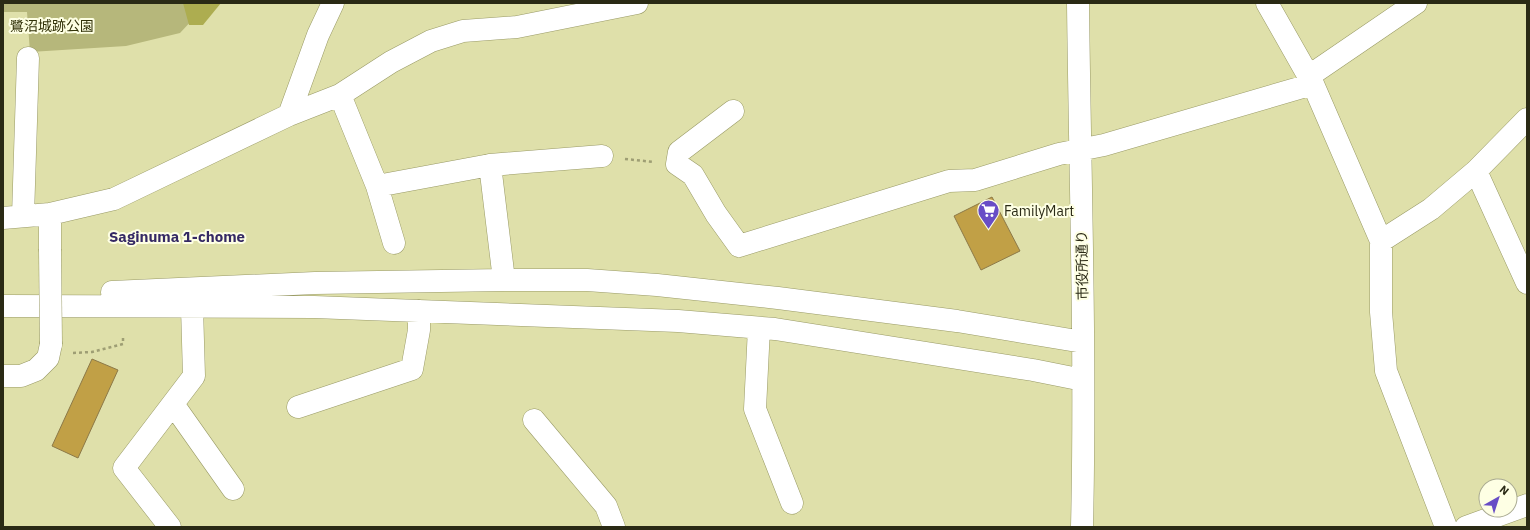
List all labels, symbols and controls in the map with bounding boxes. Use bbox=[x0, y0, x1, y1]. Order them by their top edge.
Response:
park label: 鷺沼城跡公園 bbox=[10, 17, 94, 35]
supermarket icon: FamilyMart bbox=[975, 198, 1001, 231]
place label: FamilyMart bbox=[1004, 202, 1074, 220]
district label: Saginuma 1-chome bbox=[109, 227, 245, 246]
street label: 市役所通り bbox=[1072, 230, 1092, 300]
north arrow bbox=[1478, 478, 1518, 518]
text: N bbox=[1497, 482, 1512, 498]

